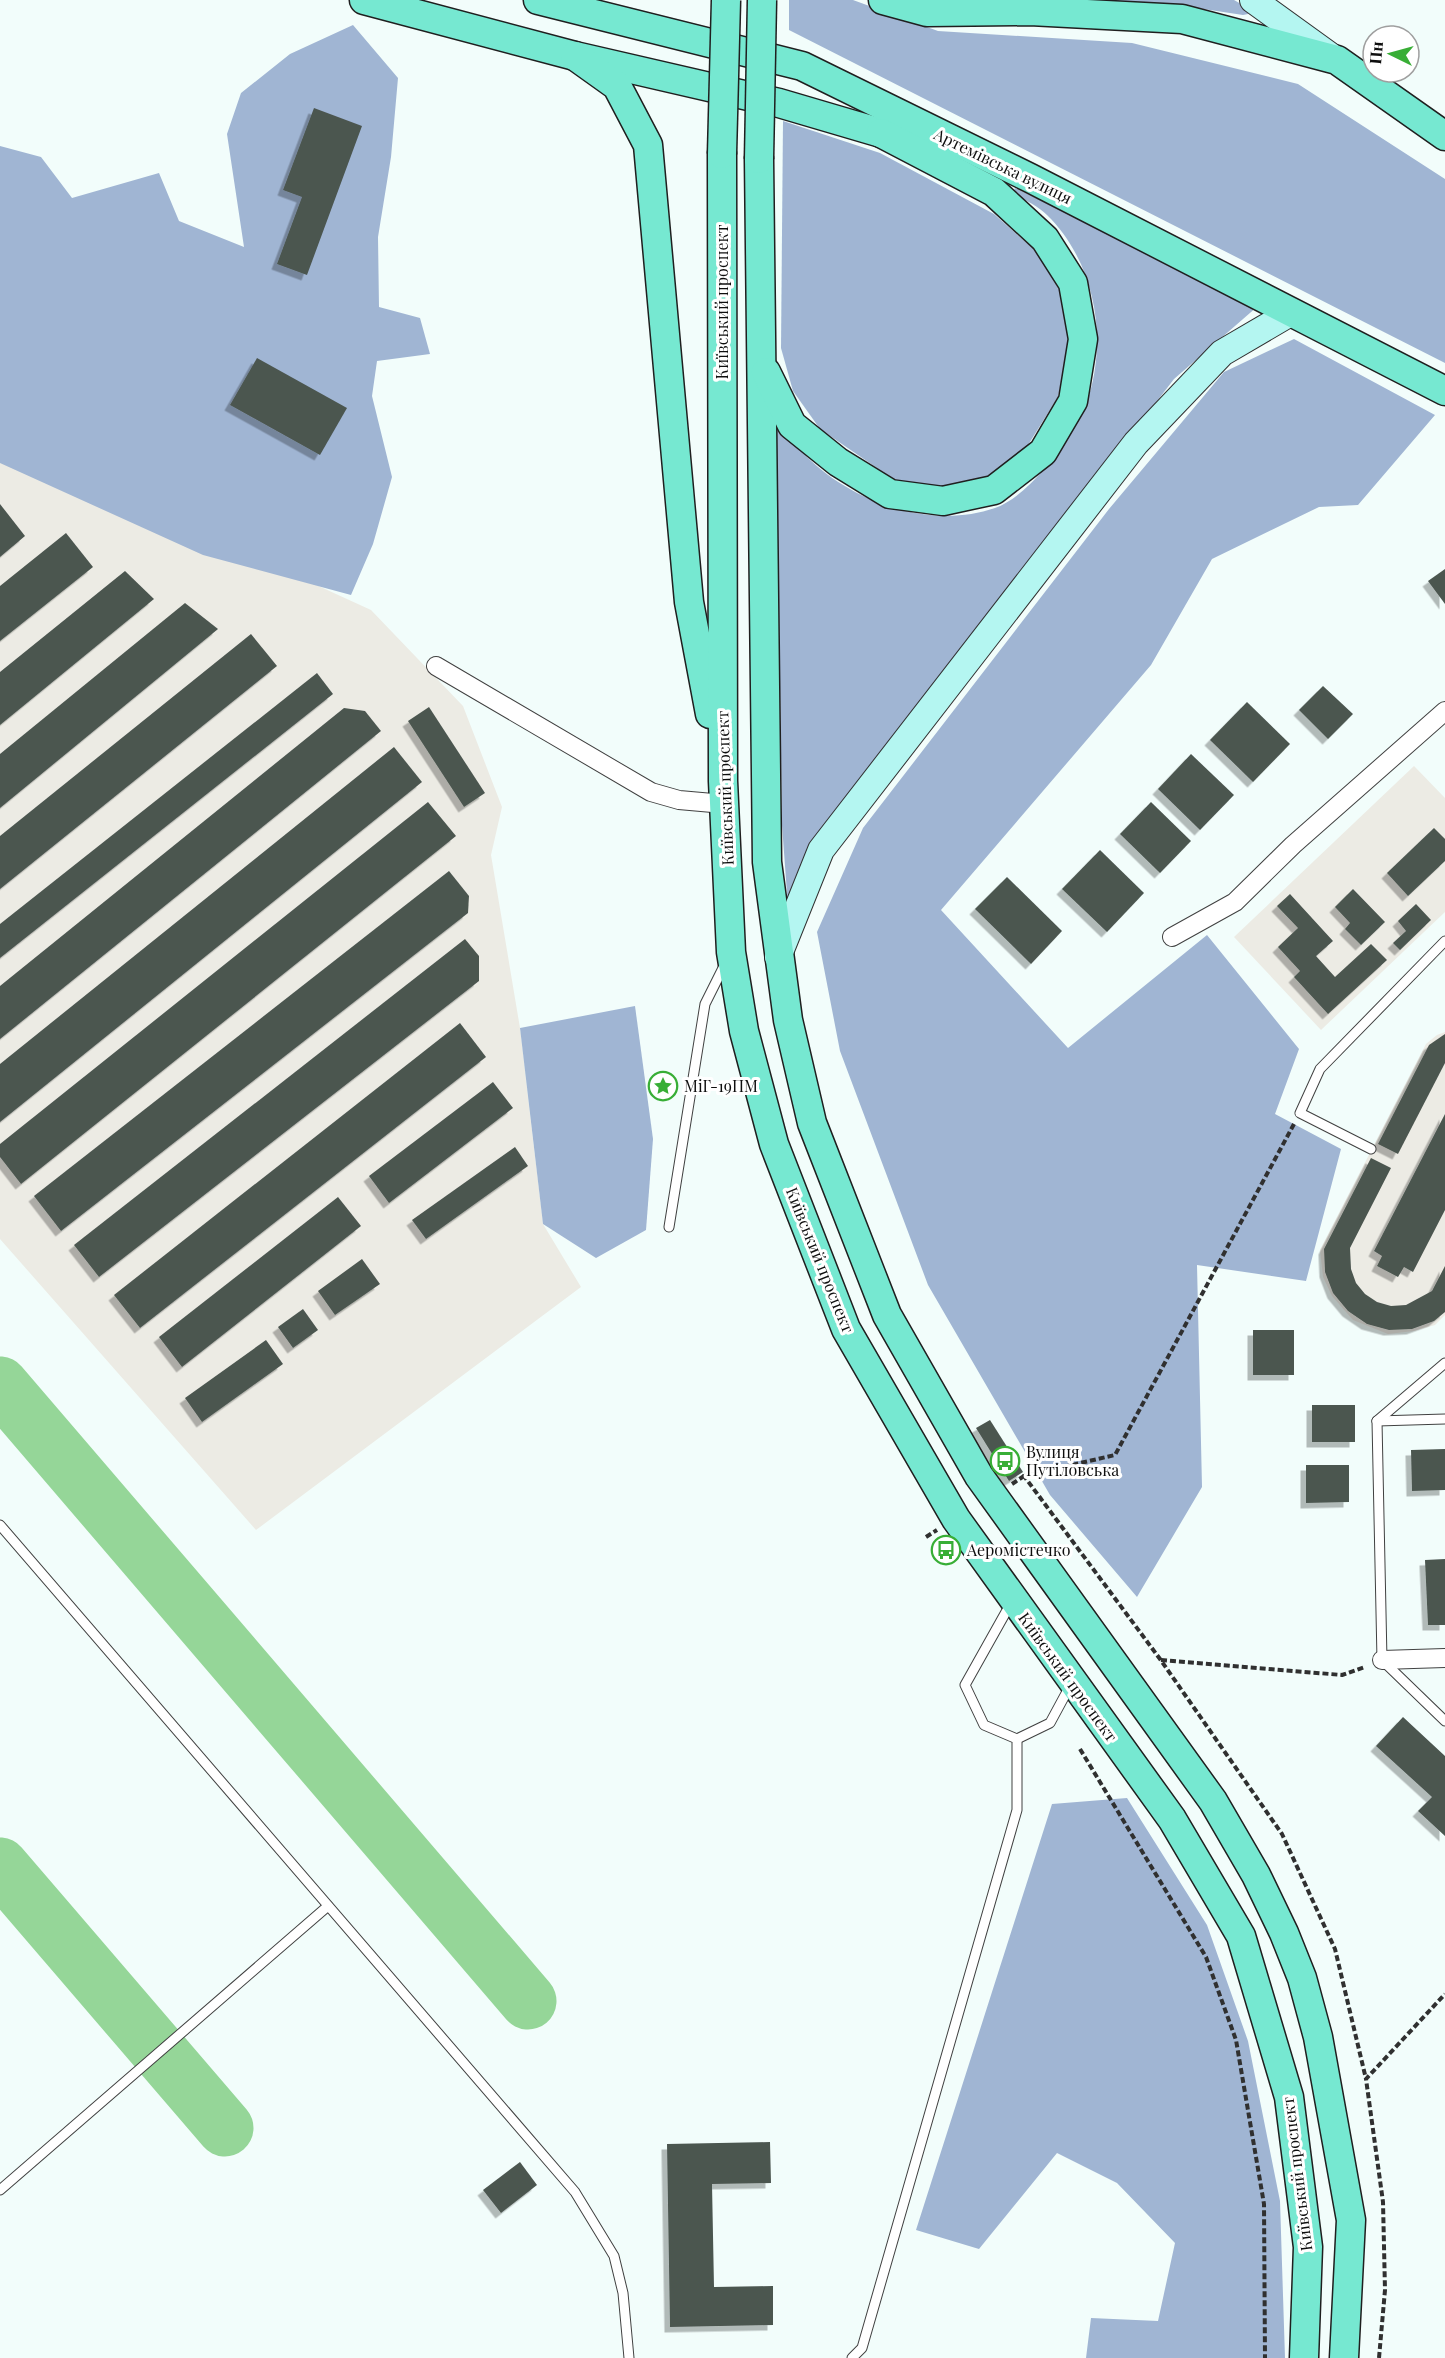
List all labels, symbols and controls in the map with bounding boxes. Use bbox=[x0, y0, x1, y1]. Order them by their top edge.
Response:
north arrow bbox=[1361, 24, 1421, 84]
text: Пн bbox=[1364, 40, 1387, 65]
street label: Артемівська вулиця bbox=[930, 123, 1076, 208]
street label: Київський проспект bbox=[711, 224, 732, 380]
street label: Київський проспект bbox=[711, 710, 738, 866]
place icon: МіГ-19ПМ bbox=[647, 1070, 679, 1102]
place label: МіГ-19ПМ bbox=[684, 1075, 758, 1096]
street label: Київський проспект bbox=[782, 1184, 859, 1336]
place label: Вулиця Путіловська bbox=[1026, 1441, 1119, 1480]
bus stop icon: Вулиця Путіловська bbox=[989, 1445, 1021, 1477]
bus stop icon: Аеромістечко bbox=[930, 1534, 962, 1566]
place label: Аеромістечко bbox=[966, 1539, 1071, 1560]
street label: Київський проспект bbox=[1014, 1608, 1123, 1746]
street label: Київський проспект bbox=[1277, 2096, 1316, 2252]

